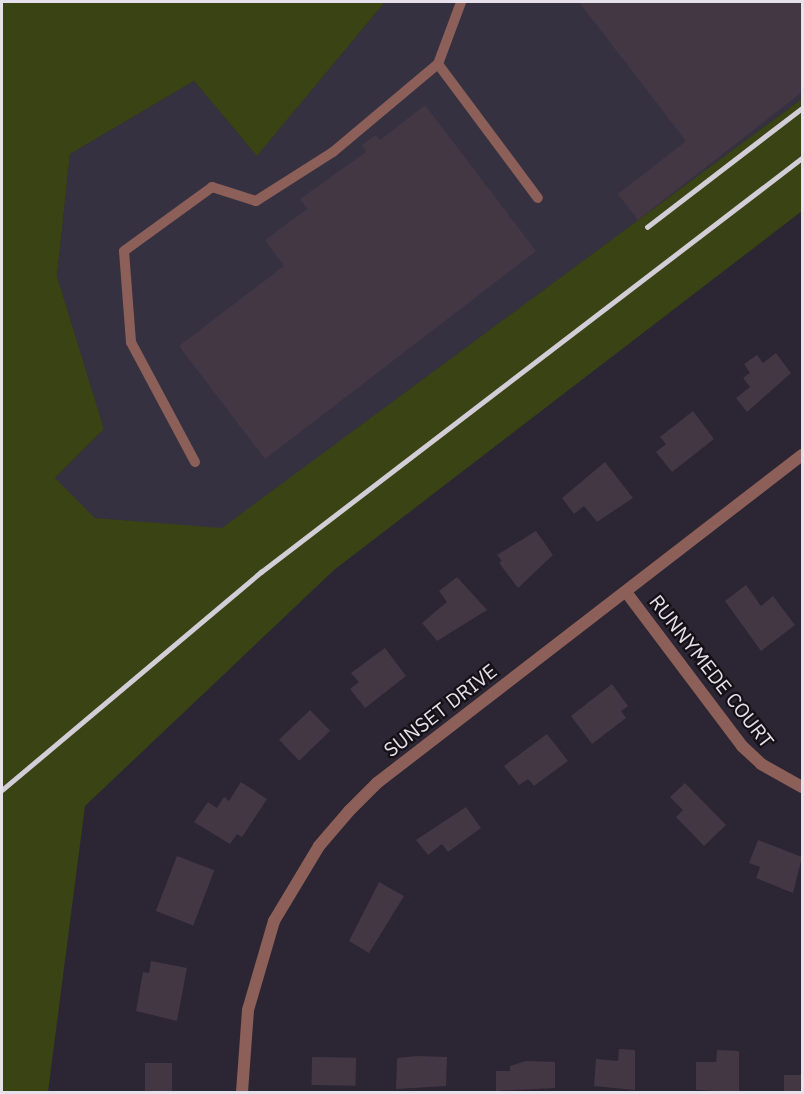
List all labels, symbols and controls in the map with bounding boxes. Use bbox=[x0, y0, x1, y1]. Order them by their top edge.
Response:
street label: RUNNYMEDE COURT bbox=[645, 590, 779, 752]
street label: SUNSET DRIVE bbox=[379, 658, 501, 762]

